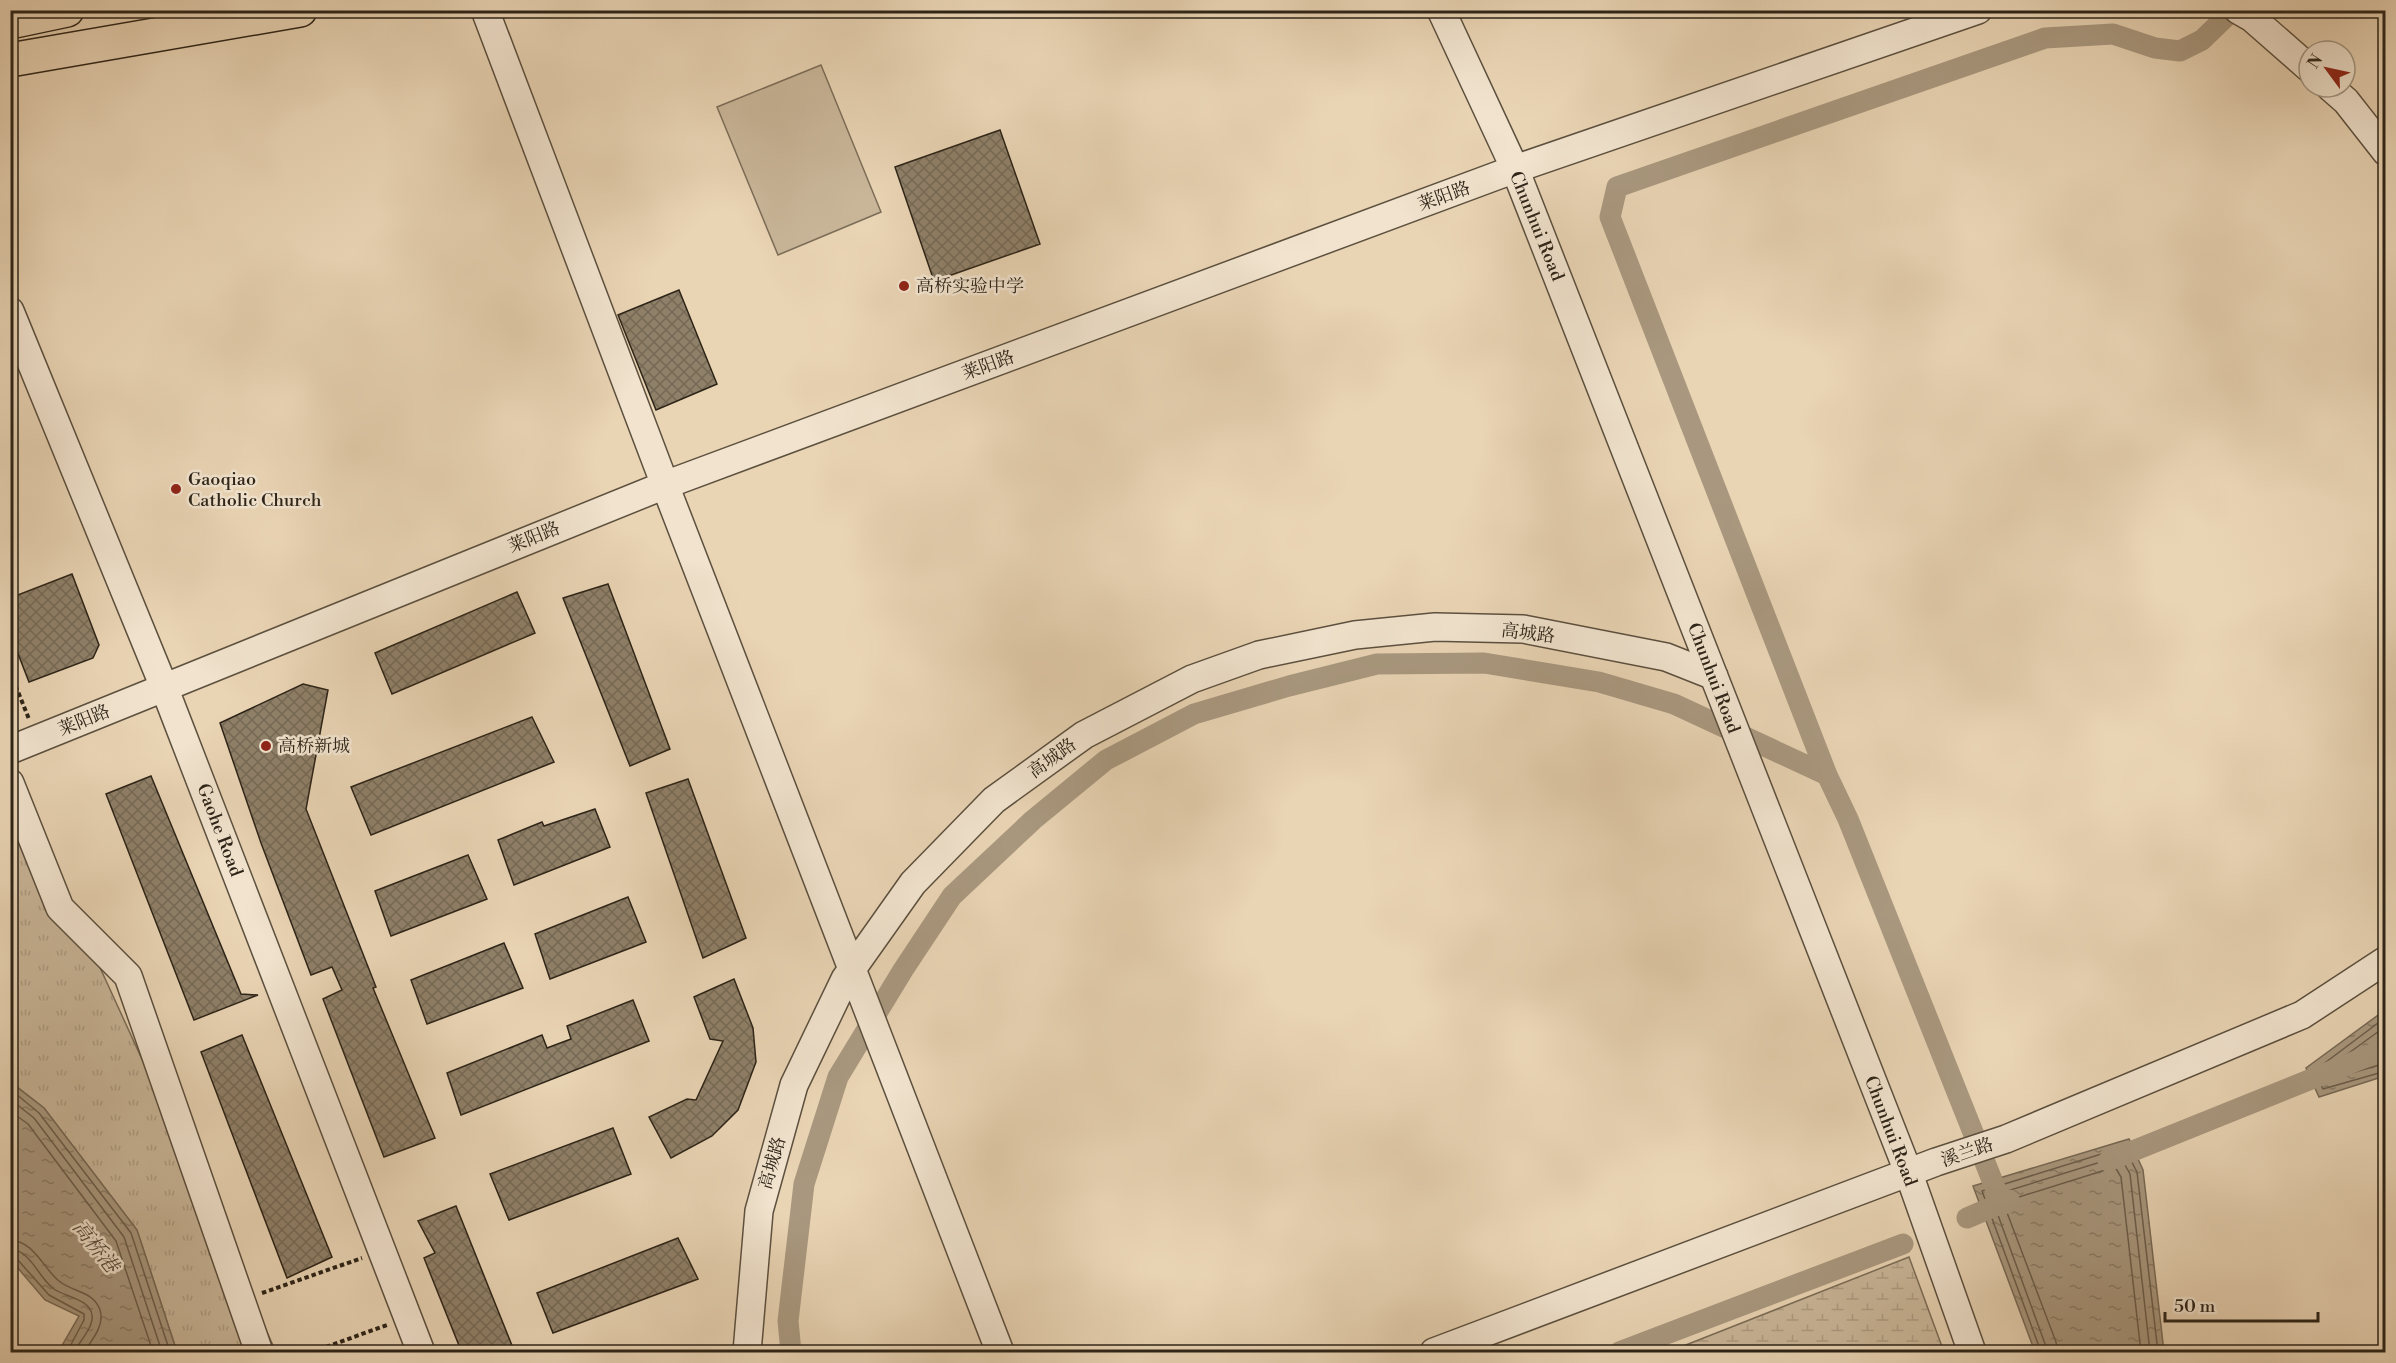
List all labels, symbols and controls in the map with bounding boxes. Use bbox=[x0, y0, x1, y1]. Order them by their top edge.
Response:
north arrow bbox=[2297, 39, 2357, 99]
text: N bbox=[2303, 50, 2327, 72]
street label: Chunhui Road bbox=[1504, 168, 1569, 285]
street label: 莱阳路 bbox=[1415, 176, 1473, 217]
place label: 高桥实验中学 bbox=[916, 275, 1024, 298]
marker: 高桥实验中学 bbox=[897, 279, 911, 293]
street label: 莱阳路 bbox=[959, 345, 1017, 386]
place label: Gaoqiao Catholic Church bbox=[188, 468, 322, 512]
marker: Gaoqiao Catholic Church bbox=[169, 482, 183, 496]
street label: 莱阳路 bbox=[505, 517, 564, 558]
street label: 高城路 bbox=[1500, 619, 1556, 648]
street label: Chunhui Road bbox=[1682, 620, 1745, 737]
street label: 莱阳路 bbox=[55, 700, 114, 741]
street label: 高城路 bbox=[1024, 733, 1081, 784]
place label: 高桥新城 bbox=[278, 735, 350, 758]
marker: 高桥新城 bbox=[259, 739, 273, 753]
street label: Gaohe Road bbox=[191, 780, 248, 881]
street label: Chunhui Road bbox=[1859, 1073, 1922, 1190]
street label: 溪兰路 bbox=[1938, 1133, 1996, 1172]
street label: 高城路 bbox=[754, 1134, 791, 1192]
water label: 高桥港 bbox=[66, 1216, 125, 1281]
scale bar bbox=[2165, 1285, 2318, 1323]
text: 50 m bbox=[2174, 1295, 2216, 1318]

